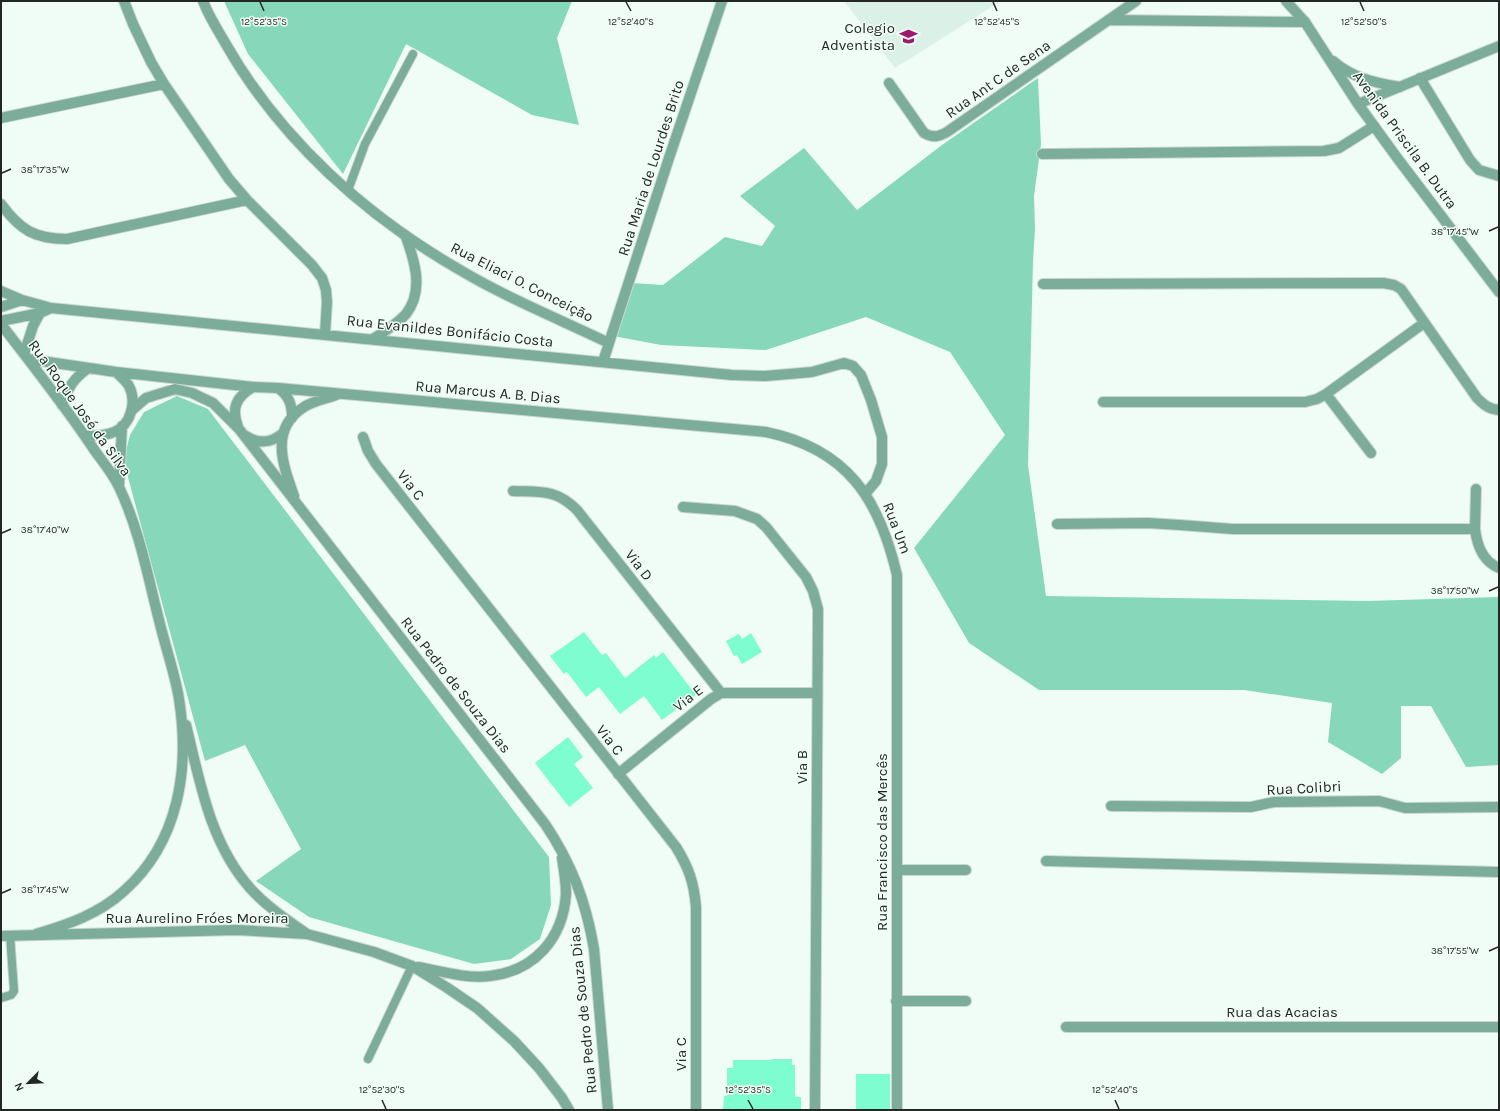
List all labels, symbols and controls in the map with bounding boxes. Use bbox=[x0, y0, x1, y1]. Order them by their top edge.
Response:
text: 12°52'35"S bbox=[241, 16, 287, 28]
text: 12°52'40"S bbox=[608, 16, 654, 28]
text: 12°52'45"S bbox=[974, 16, 1020, 28]
text: 12°52'50"S bbox=[1341, 16, 1387, 28]
place label: Colegio Adventista bbox=[821, 19, 895, 54]
school or university icon: Colegio Adventista bbox=[898, 27, 918, 47]
street label: Rua Ant C de Sena bbox=[942, 36, 1054, 122]
street label: Avenida Priscila B. Dutra bbox=[1349, 68, 1461, 212]
street label: Rua Maria de Lourdes Brito bbox=[614, 78, 688, 258]
text: 38°17'35"W bbox=[21, 164, 69, 176]
text: 38°17'45"W bbox=[1431, 226, 1479, 238]
street label: Rua Eliaci O. Conceição bbox=[448, 238, 596, 326]
street label: Rua Evanildes Bonifácio Costa bbox=[346, 311, 554, 351]
street label: Rua Roque José da Silva bbox=[24, 336, 136, 480]
street label: Rua Marcus A. B. Dias bbox=[415, 377, 561, 407]
street label: Via C bbox=[393, 466, 429, 504]
street label: Rua Um bbox=[879, 500, 915, 556]
text: 38°17'40"W bbox=[21, 524, 69, 536]
street label: Via D bbox=[621, 546, 657, 584]
text: 38°17'50"W bbox=[1431, 585, 1479, 597]
street label: Rua Pedro de Souza Dias bbox=[397, 613, 515, 757]
street label: Via E bbox=[669, 681, 707, 715]
street label: Via C bbox=[592, 721, 628, 759]
street label: Via B bbox=[793, 750, 811, 784]
street label: Rua Francisco das Mercês bbox=[873, 753, 891, 931]
street label: Rua Colibri bbox=[1266, 777, 1342, 799]
text: 38°17'45"W bbox=[21, 884, 69, 896]
street label: Rua Aurelino Fróes Moreira bbox=[105, 909, 289, 927]
street label: Rua Pedro de Souza Dias bbox=[565, 925, 601, 1095]
text: 38°17'55"W bbox=[1431, 945, 1479, 957]
street label: Rua das Acacias bbox=[1226, 1003, 1338, 1021]
street label: Via C bbox=[672, 1037, 690, 1071]
north arrow bbox=[8, 1063, 48, 1103]
text: N bbox=[12, 1081, 27, 1093]
text: 12°52'30"S bbox=[359, 1084, 405, 1096]
text: 12°52'35"S bbox=[725, 1084, 771, 1096]
text: 12°52'40"S bbox=[1092, 1084, 1138, 1096]

